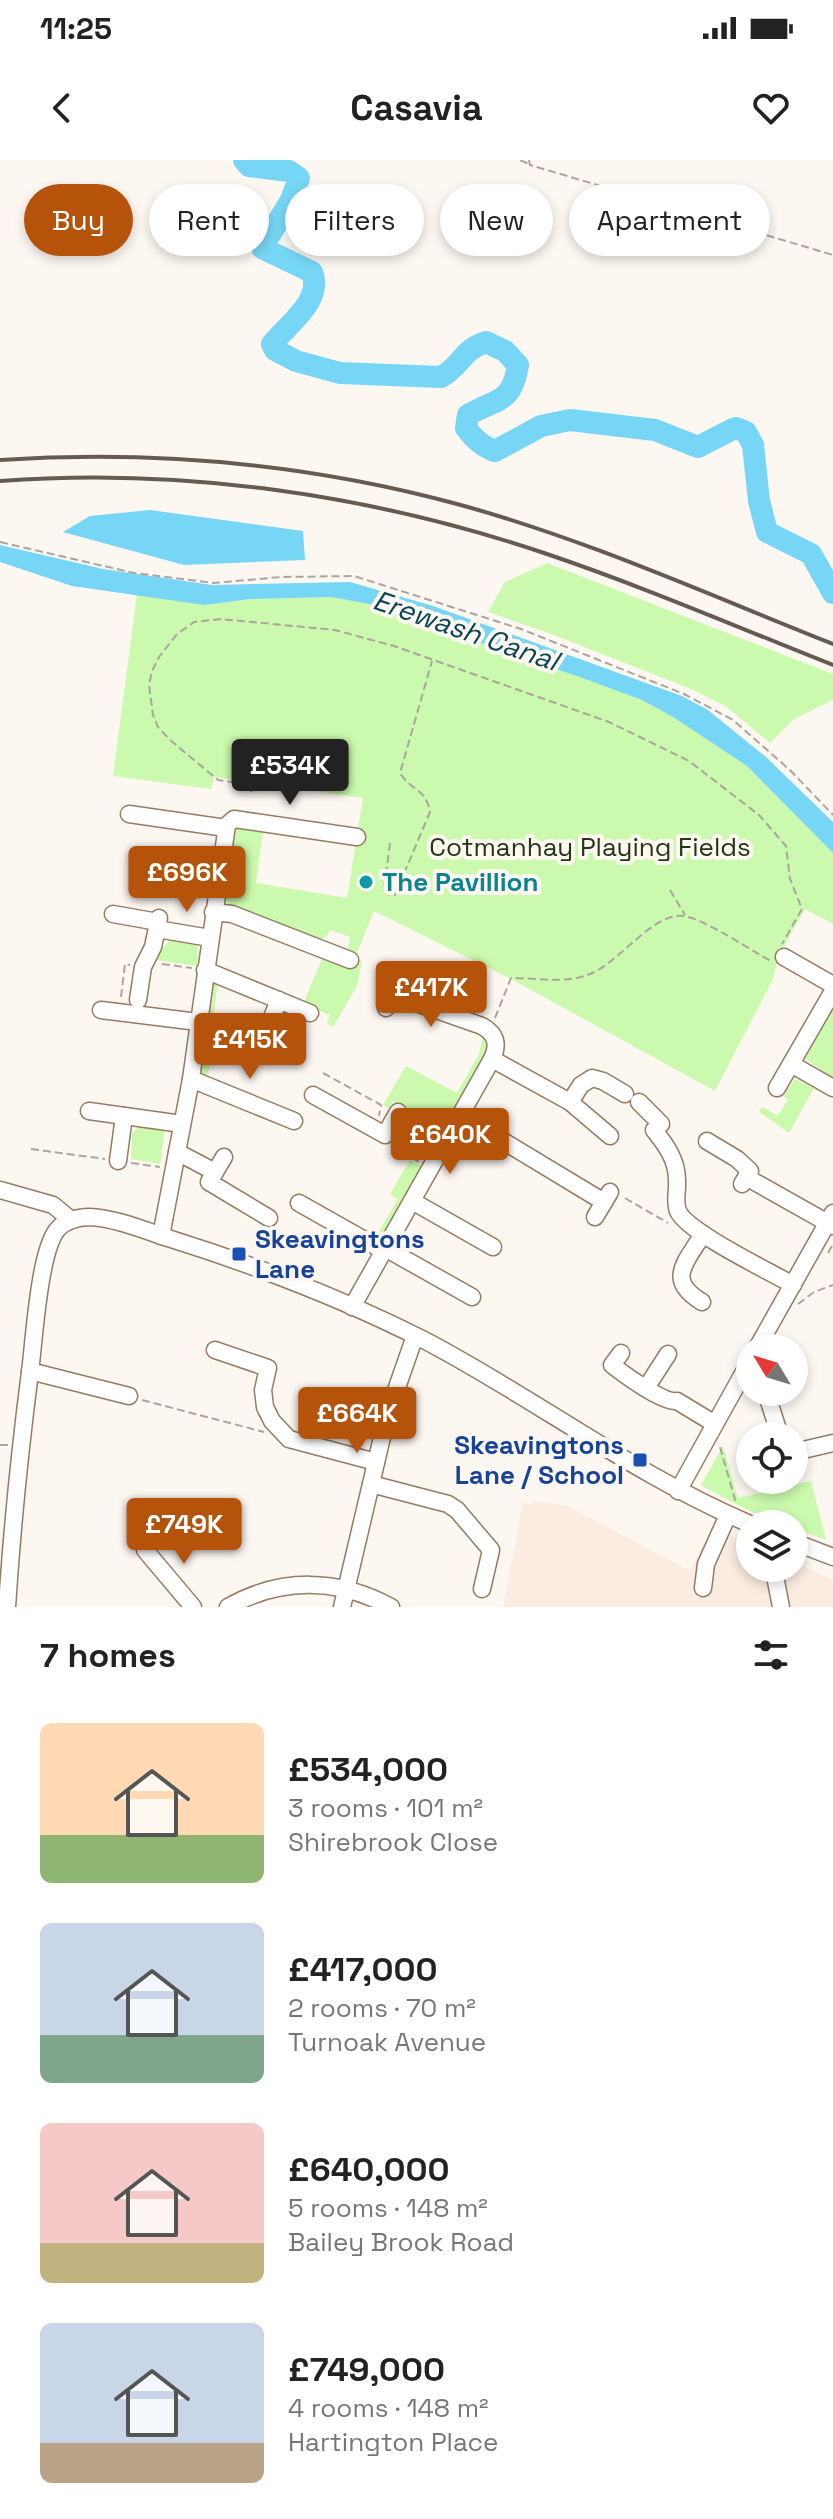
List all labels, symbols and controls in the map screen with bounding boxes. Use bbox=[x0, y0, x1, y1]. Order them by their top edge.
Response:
text: 11:25 bbox=[40, 9, 112, 48]
text: Casavia bbox=[350, 85, 483, 131]
icon: back bbox=[40, 86, 84, 130]
icon: heart bbox=[749, 86, 793, 130]
chip: Buy bbox=[24, 184, 133, 256]
chip: Rent bbox=[149, 184, 269, 256]
chip: Filters bbox=[285, 184, 424, 256]
chip: New bbox=[440, 184, 553, 256]
chip: Apartment bbox=[569, 184, 770, 256]
water label: Erewash Canal bbox=[369, 581, 566, 680]
pin: £534K bbox=[234, 739, 346, 807]
text: £534K bbox=[250, 748, 330, 782]
park label: Cotmanhay Playing Fields bbox=[429, 830, 751, 864]
pin: £696K bbox=[131, 846, 243, 914]
text: £696K bbox=[146, 855, 228, 889]
place label: The Pavillion bbox=[382, 865, 539, 899]
marker: The Pavillion bbox=[357, 873, 375, 891]
pin: £417K bbox=[375, 961, 487, 1029]
text: £417K bbox=[394, 970, 468, 1004]
pin: £415K bbox=[194, 1013, 306, 1081]
text: £415K bbox=[212, 1022, 288, 1056]
pin: £640K bbox=[394, 1108, 506, 1176]
text: £640K bbox=[409, 1117, 491, 1151]
place label: Skeavingtons Lane bbox=[255, 1222, 425, 1286]
marker: Skeavingtons Lane bbox=[230, 1245, 248, 1263]
north arrow bbox=[736, 1334, 808, 1406]
map controls bbox=[736, 1334, 808, 1582]
pin: £664K bbox=[301, 1387, 413, 1455]
text: £664K bbox=[316, 1396, 398, 1430]
button: locate bbox=[736, 1422, 808, 1494]
place label: Skeavingtons Lane / School bbox=[454, 1428, 624, 1492]
marker: Skeavingtons Lane / School bbox=[631, 1451, 649, 1469]
pin: £749K bbox=[128, 1498, 240, 1566]
text: £749K bbox=[145, 1507, 223, 1541]
button: layers bbox=[736, 1510, 808, 1582]
icon: filters bbox=[749, 1633, 793, 1677]
text: 7 homes bbox=[40, 1634, 176, 1677]
text: £534,000 bbox=[288, 1748, 448, 1791]
icon: home bbox=[104, 1755, 200, 1851]
text: 3 rooms · 101 m² bbox=[288, 1791, 483, 1825]
text: Shirebrook Close bbox=[288, 1825, 498, 1859]
text: £417,000 bbox=[288, 1948, 438, 1991]
icon: home bbox=[104, 1955, 200, 2051]
text: 2 rooms · 70 m² bbox=[288, 1991, 476, 2025]
text: Turnoak Avenue bbox=[288, 2025, 486, 2059]
text: £640,000 bbox=[288, 2148, 450, 2191]
icon: home bbox=[104, 2155, 200, 2251]
text: 5 rooms · 148 m² bbox=[288, 2191, 488, 2225]
text: Bailey Brook Road bbox=[288, 2225, 514, 2259]
text: £749,000 bbox=[288, 2348, 445, 2391]
icon: home bbox=[104, 2355, 200, 2451]
text: 4 rooms · 148 m² bbox=[288, 2391, 489, 2425]
text: Hartington Place bbox=[288, 2425, 498, 2459]

